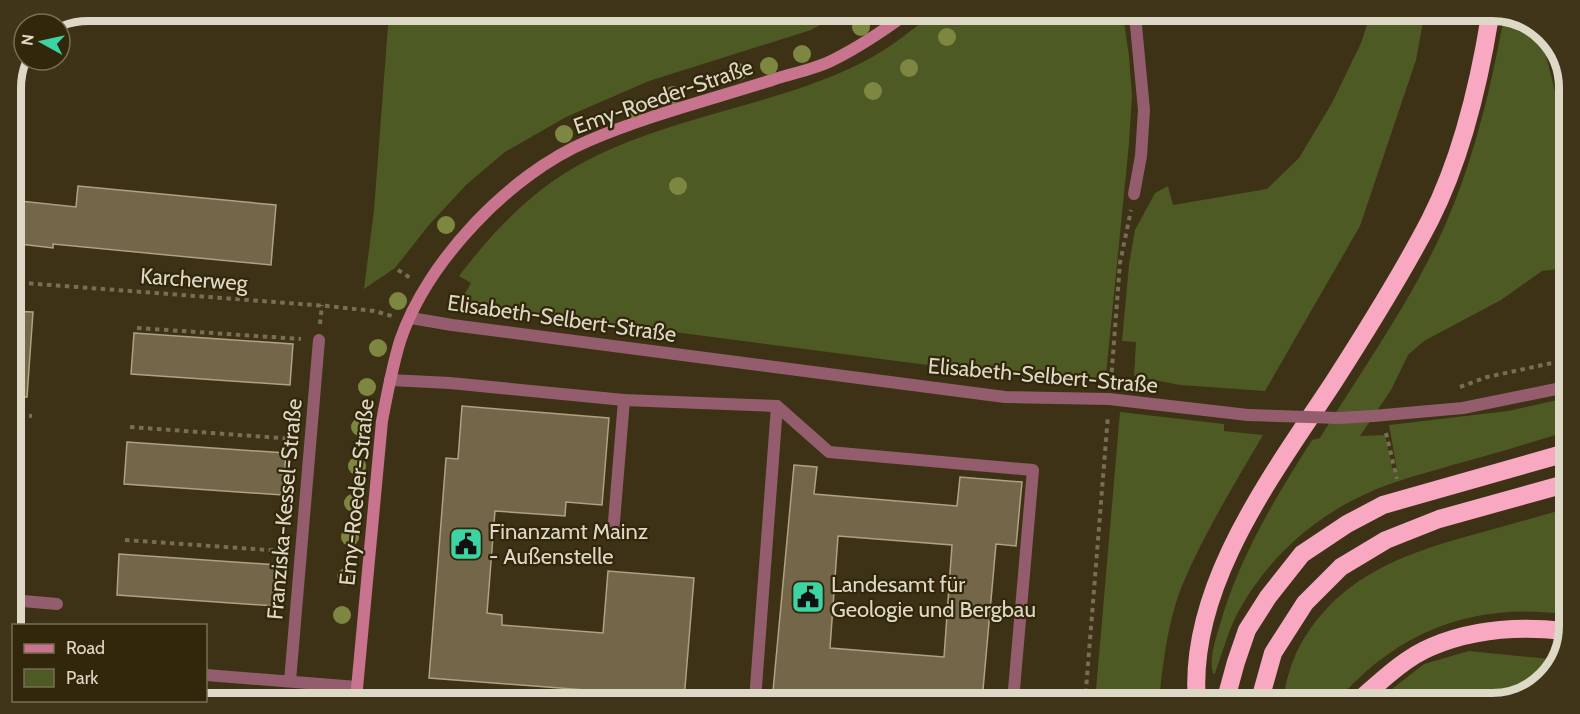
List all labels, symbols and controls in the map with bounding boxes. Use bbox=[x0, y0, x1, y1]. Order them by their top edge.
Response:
north arrow bbox=[12, 12, 72, 72]
text: N bbox=[17, 33, 38, 47]
street label: Emy-Roeder-Straße bbox=[570, 53, 756, 140]
street label: Karcherweg bbox=[139, 262, 250, 297]
street label: Elisabeth-Selbert-Straße bbox=[446, 289, 678, 348]
street label: Elisabeth-Selbert-Straße bbox=[927, 352, 1159, 399]
street label: Franziska-Kessel-Straße bbox=[261, 397, 308, 621]
street label: Emy-Roeder-Straße bbox=[333, 397, 380, 587]
place label: Finanzamt Mainz - Außenstelle bbox=[489, 518, 648, 570]
public building icon: Finanzamt Mainz - Außenstelle bbox=[448, 526, 484, 562]
place label: Landesamt für Geologie und Bergbau bbox=[831, 571, 1036, 623]
public building icon: Landesamt für Geologie und Bergbau bbox=[790, 579, 826, 615]
legend bbox=[12, 624, 207, 702]
text: Road bbox=[66, 637, 105, 659]
text: Park bbox=[66, 667, 99, 689]

